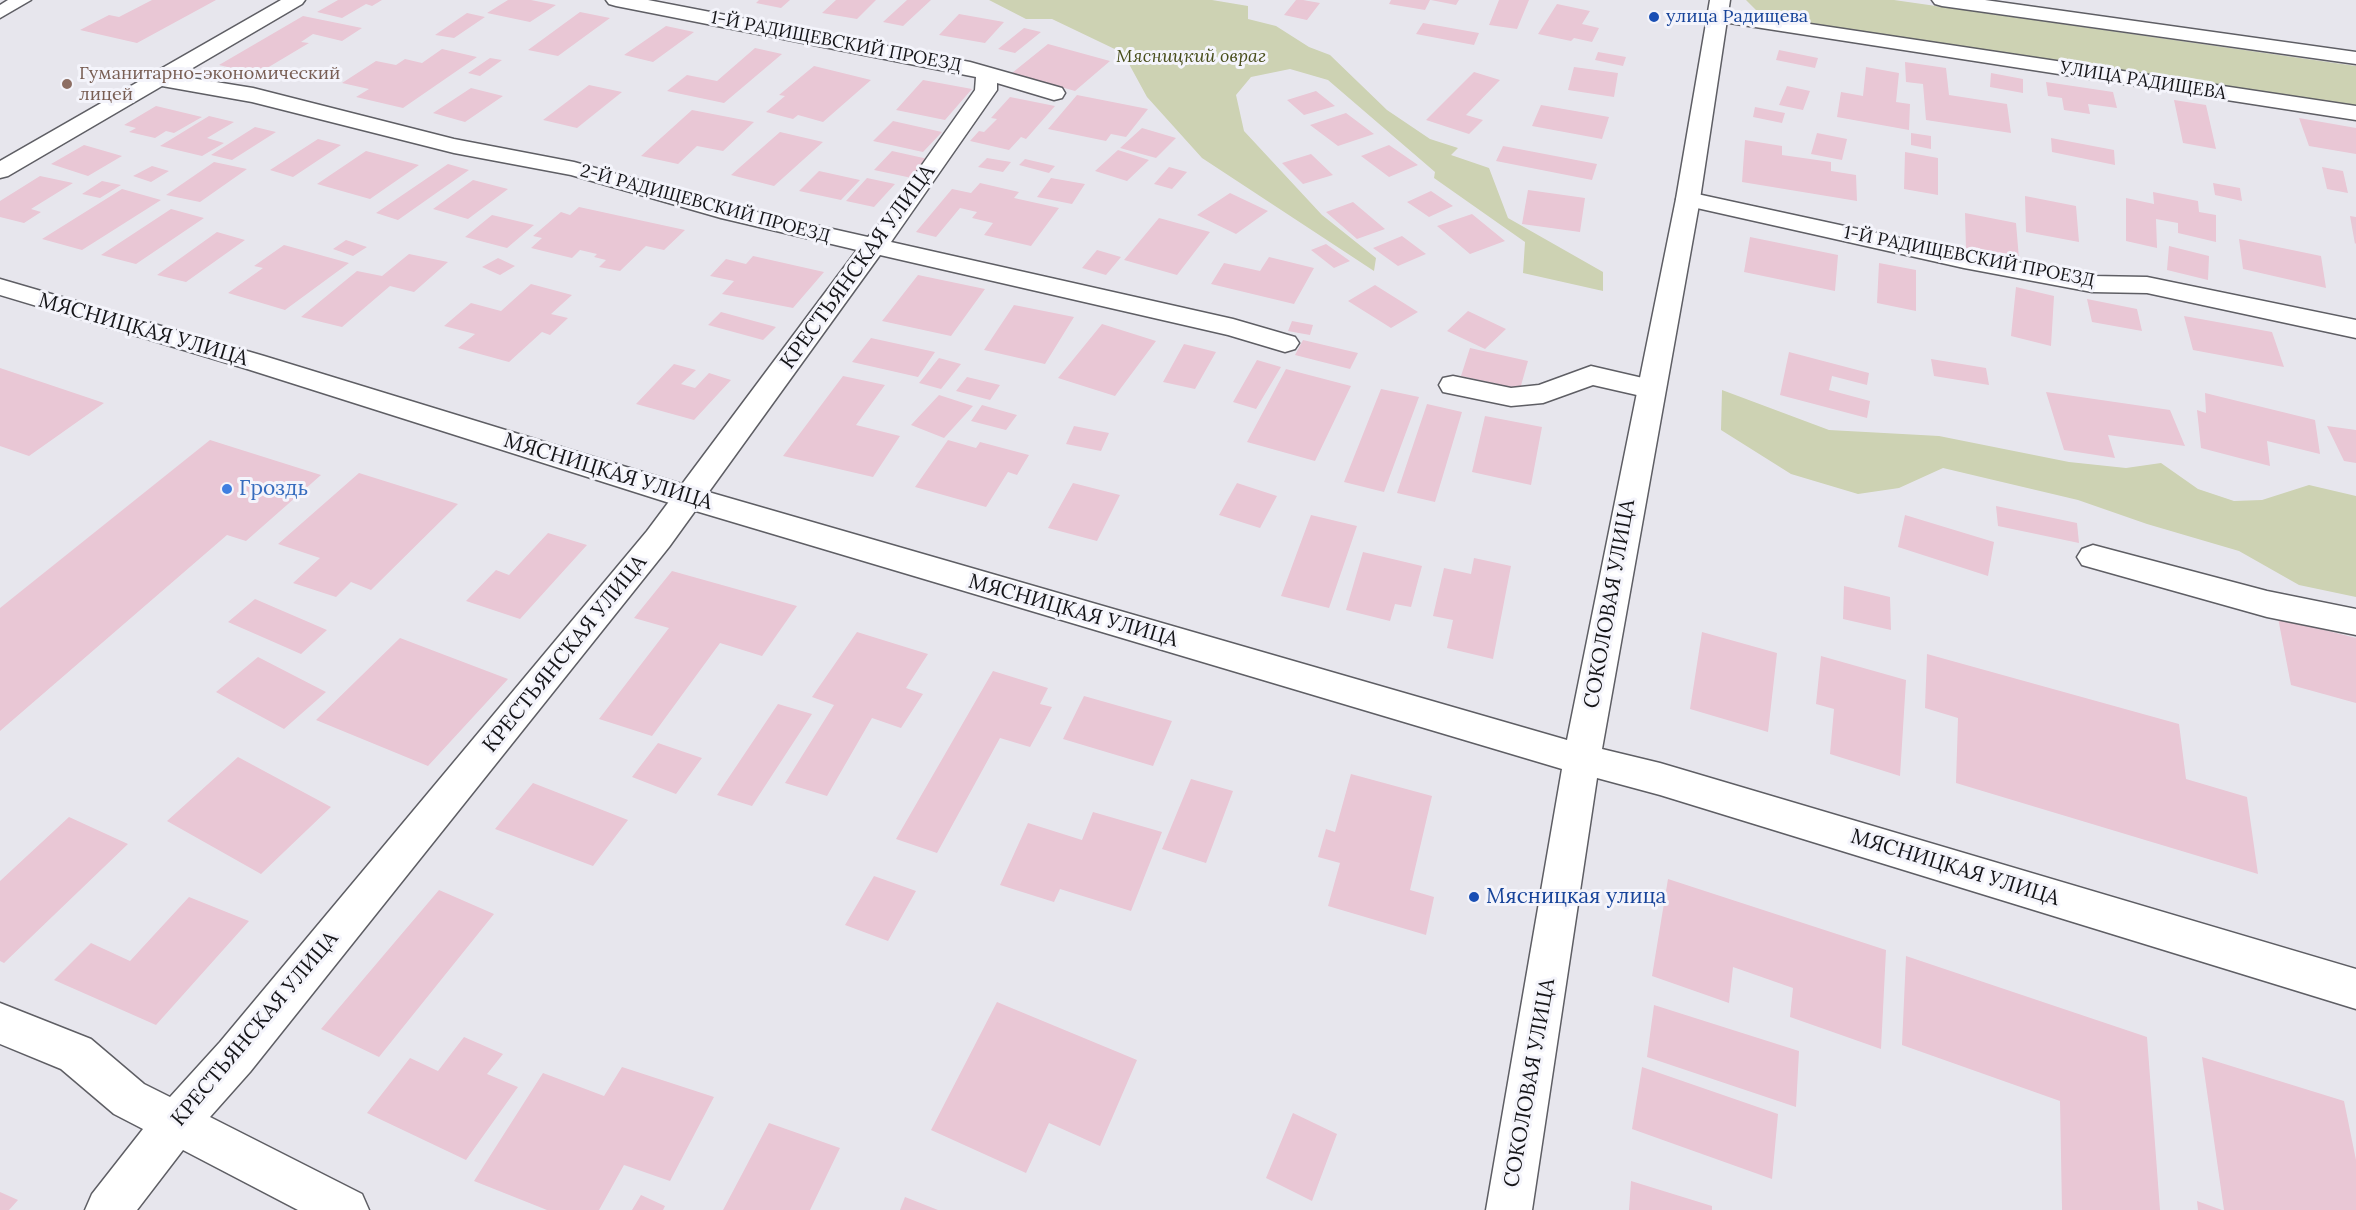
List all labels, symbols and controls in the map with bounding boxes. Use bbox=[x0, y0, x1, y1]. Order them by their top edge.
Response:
place label: улица Радищева bbox=[1666, 6, 1808, 28]
street label: 1-Й РАДИЩЕВСКИЙ ПРОЕЗД bbox=[709, 7, 963, 77]
marker: улица Радищева bbox=[1647, 10, 1661, 24]
park label: Мясницкий овраг bbox=[1116, 46, 1266, 68]
street label: УЛИЦА РАДИЩЕВА bbox=[2058, 57, 2228, 105]
place label: Гуманитарно-экономический лицей bbox=[79, 63, 340, 106]
marker: Гуманитарно-экономический лицей bbox=[60, 77, 74, 91]
street label: 2-Й РАДИЩЕВСКИЙ ПРОЕЗД bbox=[578, 160, 832, 248]
street label: КРЕСТЬЯНСКАЯ УЛИЦА bbox=[775, 160, 941, 374]
street label: 1-Й РАДИЩЕВСКИЙ ПРОЕЗД bbox=[1842, 222, 2096, 292]
street label: МЯСНИЦКАЯ УЛИЦА bbox=[35, 288, 251, 372]
street label: МЯСНИЦКАЯ УЛИЦА bbox=[501, 428, 715, 516]
place label: Гроздь bbox=[239, 476, 308, 502]
marker: Гроздь bbox=[220, 482, 234, 496]
street label: СОКОЛОВАЯ УЛИЦА bbox=[1579, 498, 1641, 710]
street label: КРЕСТЬЯНСКАЯ УЛИЦА bbox=[478, 550, 652, 758]
street label: МЯСНИЦКАЯ УЛИЦА bbox=[965, 569, 1181, 653]
street label: МЯСНИЦКАЯ УЛИЦА bbox=[1848, 824, 2062, 912]
place label: Мясницкая улица bbox=[1486, 884, 1666, 910]
marker: Мясницкая улица bbox=[1467, 890, 1481, 904]
street label: КРЕСТЬЯНСКАЯ УЛИЦА bbox=[166, 927, 344, 1131]
street label: СОКОЛОВАЯ УЛИЦА bbox=[1499, 977, 1561, 1189]

